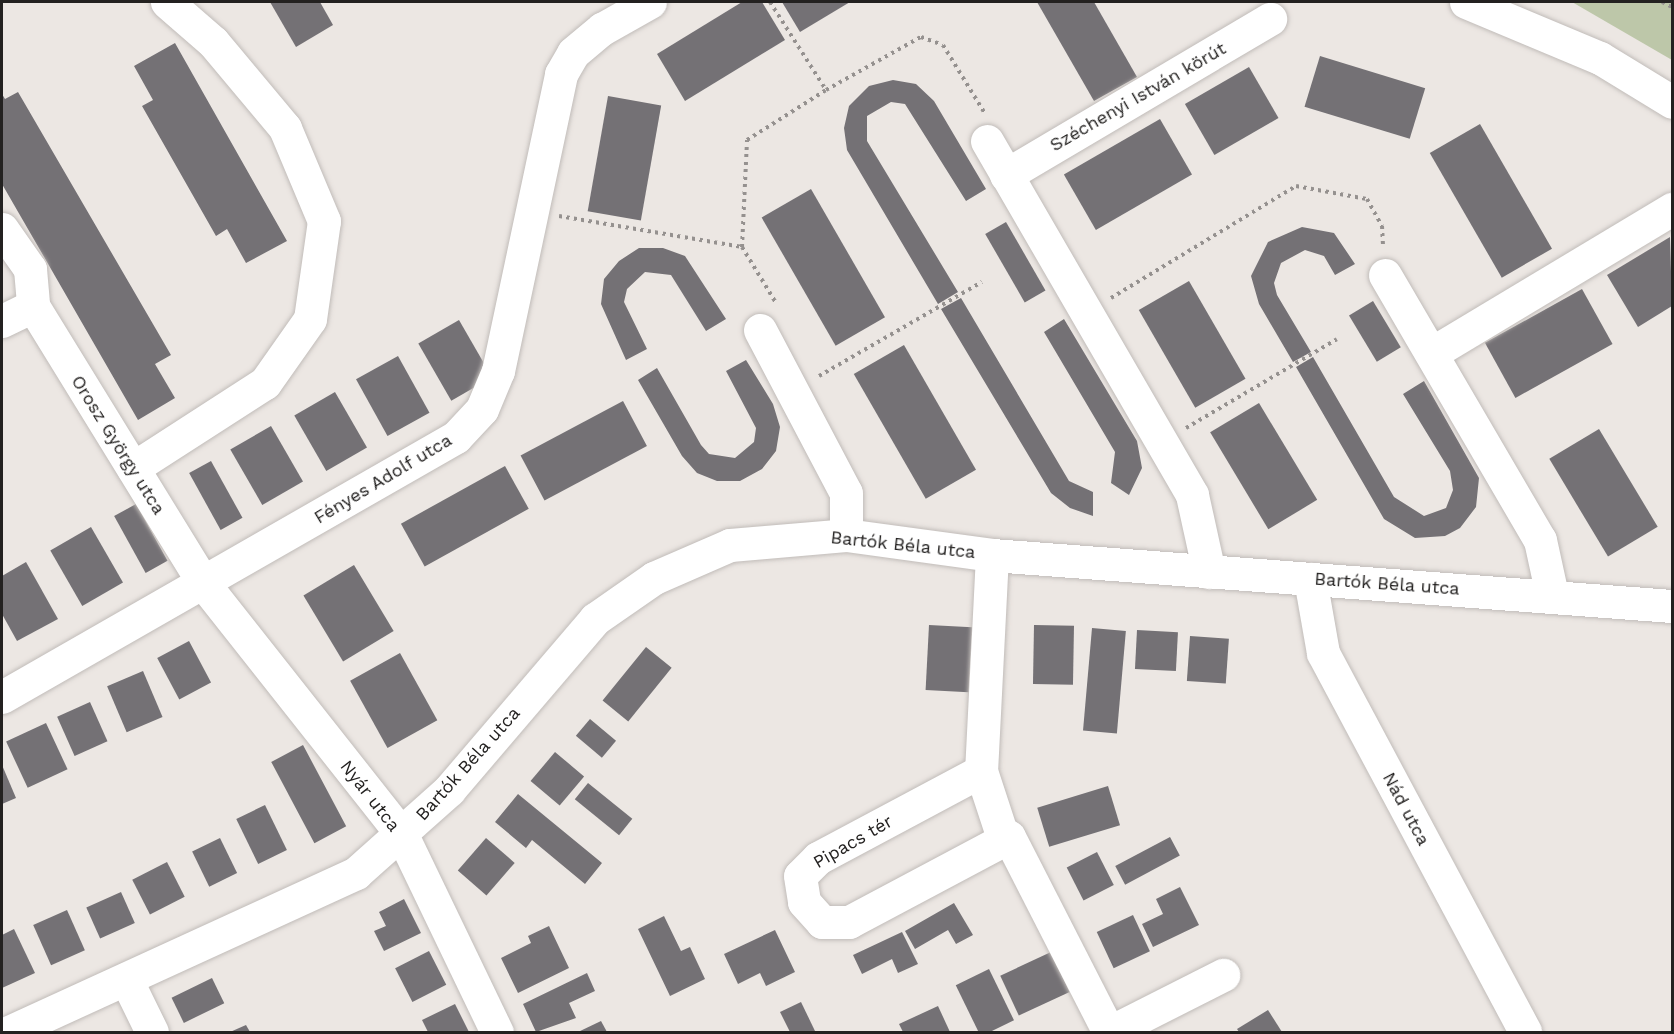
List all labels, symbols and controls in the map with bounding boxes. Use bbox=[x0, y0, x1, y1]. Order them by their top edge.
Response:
street label: Széchenyi István körút bbox=[1046, 38, 1230, 156]
street label: Orosz György utca bbox=[66, 371, 170, 519]
street label: Fényes Adolf utca bbox=[310, 429, 456, 529]
street label: Bartók Béla utca bbox=[829, 527, 977, 563]
street label: Bartók Béla utca bbox=[1313, 568, 1461, 600]
street label: Bartók Béla utca bbox=[411, 702, 525, 826]
street label: Nyár utca bbox=[335, 756, 405, 836]
street label: Nád utca bbox=[1378, 769, 1434, 849]
street label: Pipacs tér bbox=[809, 811, 897, 873]

